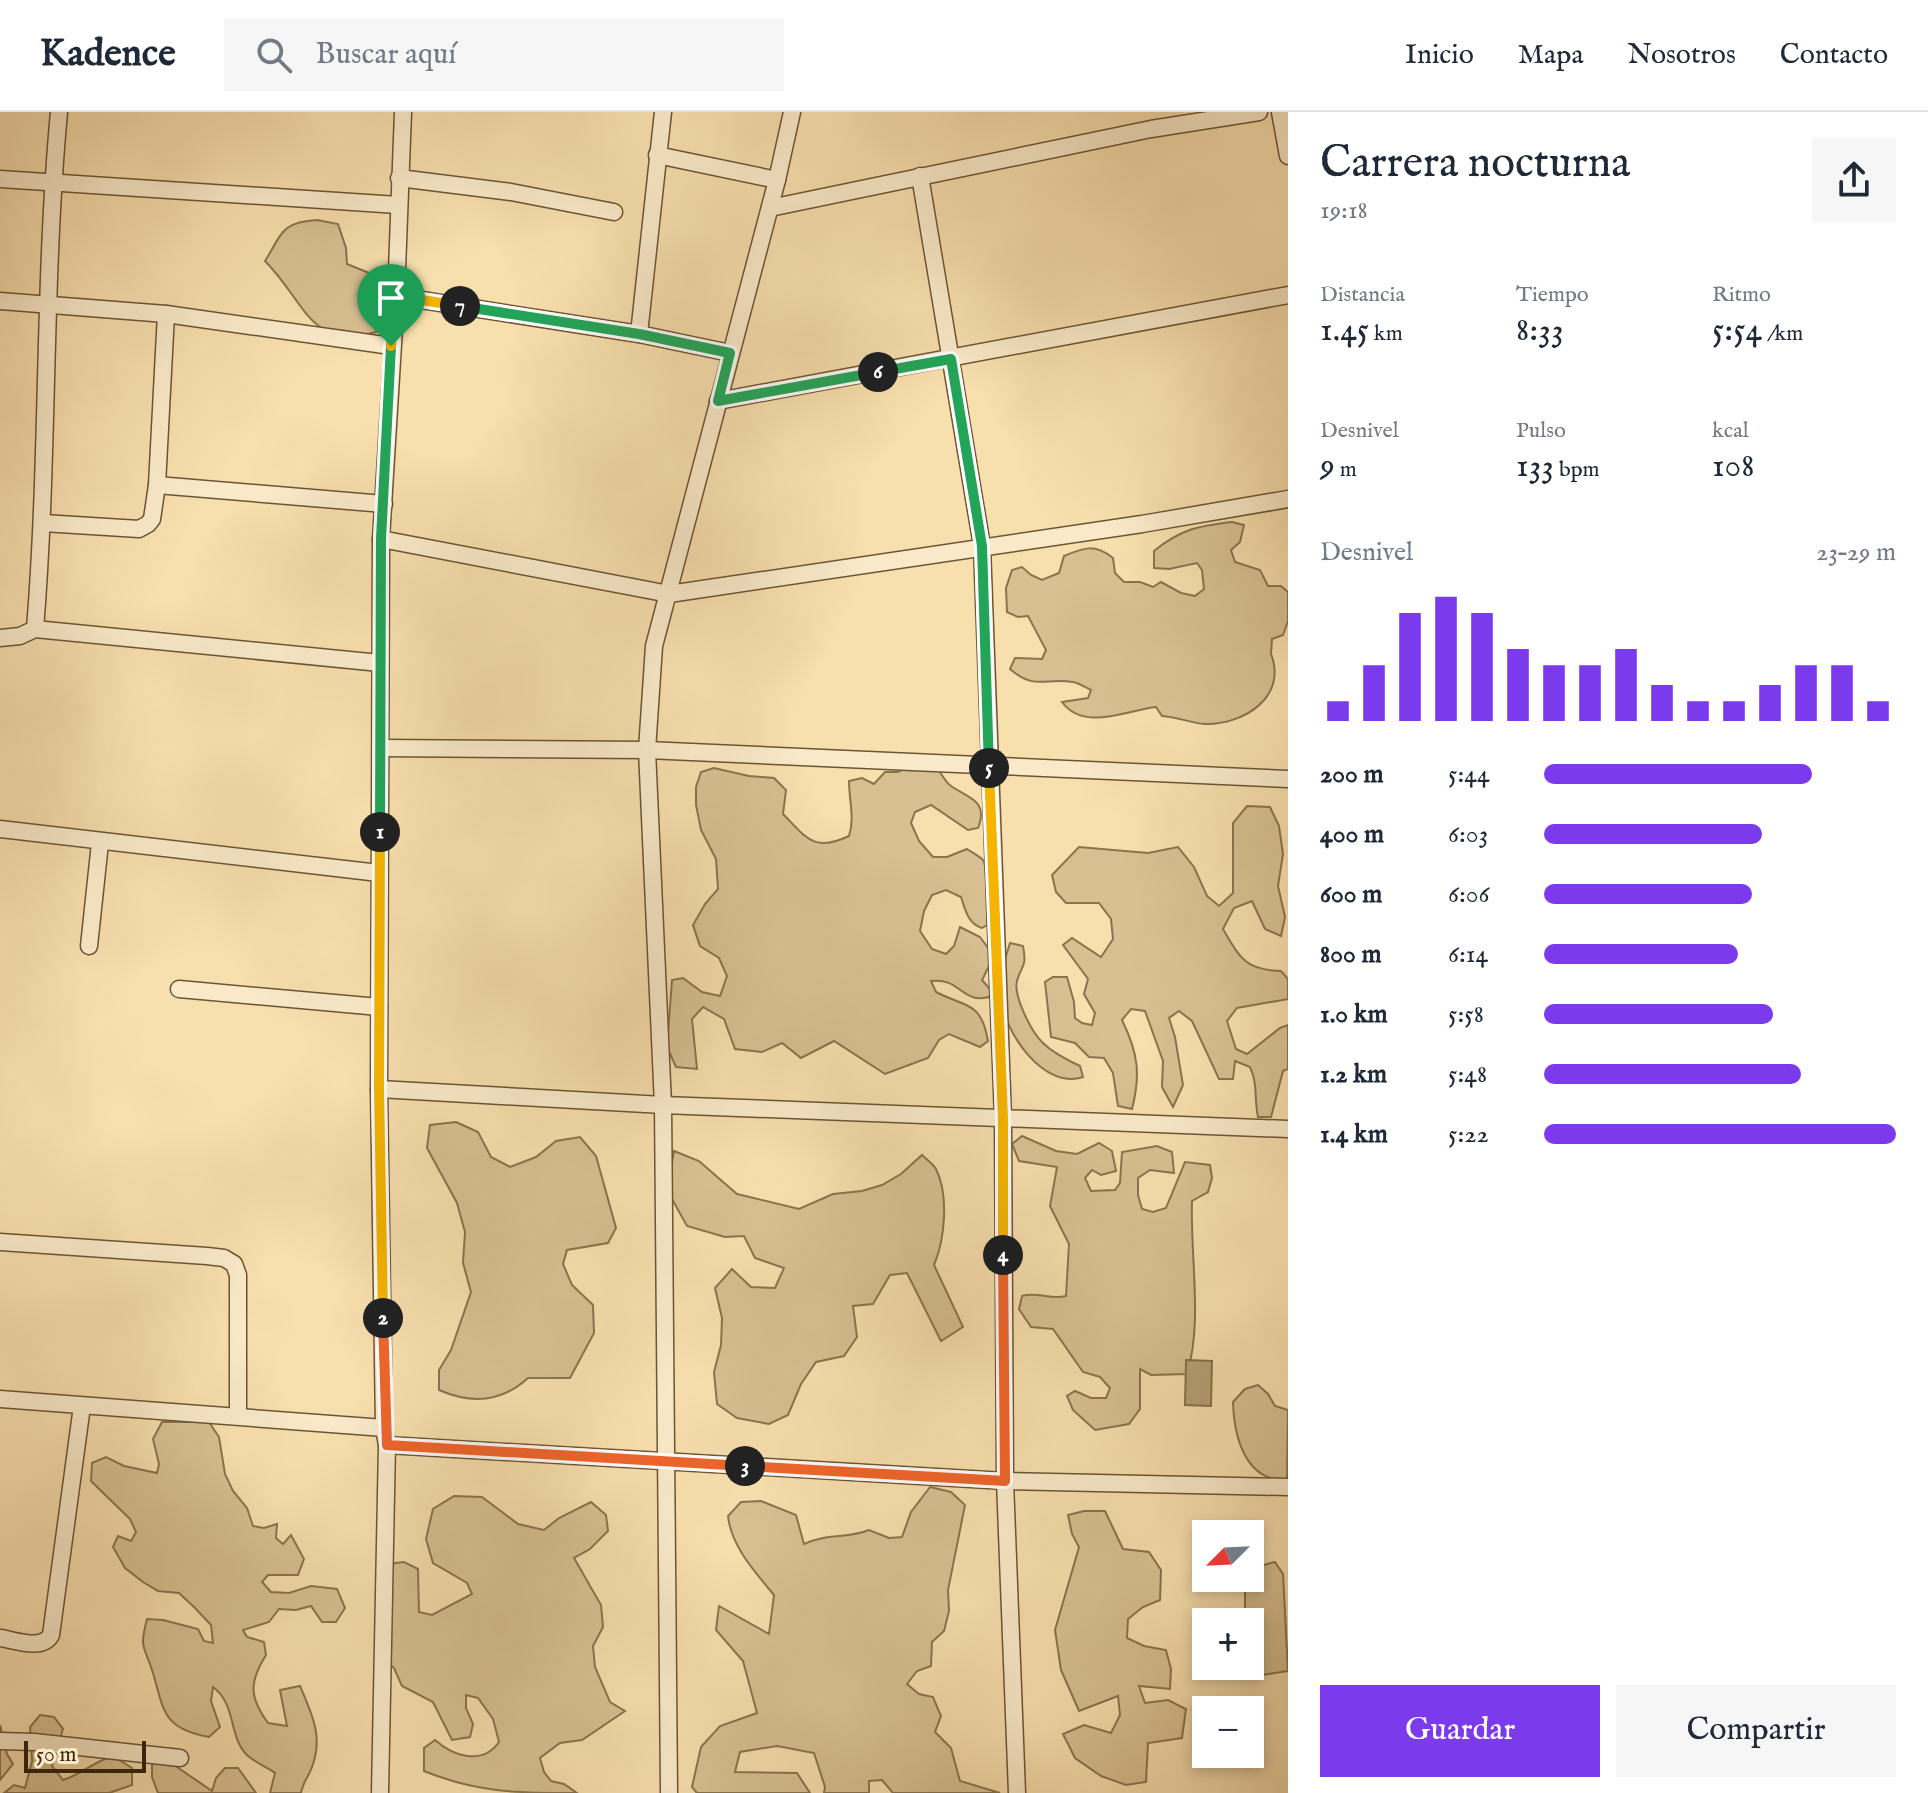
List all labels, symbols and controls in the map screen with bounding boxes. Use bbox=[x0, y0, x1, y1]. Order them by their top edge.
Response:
search box bbox=[224, 19, 784, 91]
text: Kadence bbox=[40, 31, 176, 79]
icon: search bbox=[252, 33, 296, 77]
text: Buscar aquí bbox=[316, 36, 456, 74]
text: Inicio bbox=[1405, 38, 1474, 73]
text: Mapa bbox=[1518, 38, 1584, 73]
text: Nosotros bbox=[1628, 38, 1736, 73]
text: Contacto bbox=[1780, 38, 1888, 73]
text: Carrera nocturna bbox=[1320, 136, 1630, 192]
button: share bbox=[1812, 138, 1896, 222]
text: 19:18 bbox=[1320, 194, 1368, 227]
pin bbox=[357, 264, 425, 346]
icon: arrive bbox=[369, 276, 413, 320]
text: Distancia bbox=[1320, 281, 1405, 309]
text: Tiempo bbox=[1516, 281, 1589, 309]
text: Ritmo bbox=[1712, 281, 1771, 309]
pin: 7 bbox=[440, 286, 480, 326]
text: 7 bbox=[455, 292, 465, 320]
text: 1.45 bbox=[1320, 309, 1369, 352]
text: 8:33 bbox=[1516, 309, 1564, 352]
text: 5:54 bbox=[1712, 309, 1762, 352]
text: km bbox=[1369, 320, 1403, 348]
text: /km bbox=[1762, 320, 1803, 348]
pin: 6 bbox=[858, 352, 898, 392]
text: 6 bbox=[873, 358, 883, 386]
text: Desnivel bbox=[1320, 417, 1399, 445]
text: Pulso bbox=[1516, 417, 1566, 445]
text: kcal bbox=[1712, 417, 1749, 445]
text: 9 bbox=[1320, 445, 1335, 488]
text: 133 bbox=[1516, 445, 1554, 488]
text: 108 bbox=[1712, 445, 1755, 488]
text: m bbox=[1335, 456, 1357, 484]
text: bpm bbox=[1554, 456, 1600, 484]
text: Desnivel bbox=[1320, 536, 1413, 569]
text: 23–29 m bbox=[1816, 536, 1896, 569]
pin: 5 bbox=[969, 748, 1009, 788]
text: 5 bbox=[985, 754, 993, 782]
text: 200 m bbox=[1320, 758, 1384, 791]
text: 5:44 bbox=[1448, 758, 1490, 791]
pin: 1 bbox=[360, 812, 400, 852]
text: 1 bbox=[376, 818, 384, 846]
text: 400 m bbox=[1320, 818, 1384, 851]
text: 6:03 bbox=[1448, 818, 1488, 851]
text: 600 m bbox=[1320, 878, 1382, 911]
text: 6:06 bbox=[1448, 878, 1490, 911]
text: 800 m bbox=[1320, 938, 1382, 971]
text: 6:14 bbox=[1448, 938, 1488, 971]
text: 1.0 km bbox=[1320, 998, 1388, 1031]
text: 5:58 bbox=[1448, 998, 1484, 1031]
text: 1.2 km bbox=[1320, 1058, 1387, 1091]
text: 5:48 bbox=[1448, 1058, 1487, 1091]
text: 1.4 km bbox=[1320, 1118, 1388, 1151]
text: 5:22 bbox=[1448, 1118, 1489, 1151]
pin: 4 bbox=[983, 1235, 1023, 1275]
text: 4 bbox=[998, 1241, 1008, 1269]
pin: 2 bbox=[363, 1298, 403, 1338]
text: 2 bbox=[378, 1304, 388, 1332]
pin: 3 bbox=[725, 1446, 765, 1486]
text: 3 bbox=[741, 1452, 749, 1480]
north arrow bbox=[1192, 1520, 1264, 1592]
map controls bbox=[1192, 1520, 1264, 1768]
button: + bbox=[1192, 1608, 1264, 1680]
button: Guardar bbox=[1320, 1685, 1600, 1777]
button: Compartir bbox=[1616, 1685, 1896, 1777]
button: − bbox=[1192, 1696, 1264, 1768]
scale bar bbox=[24, 1737, 146, 1773]
text: 50 m bbox=[36, 1741, 77, 1769]

